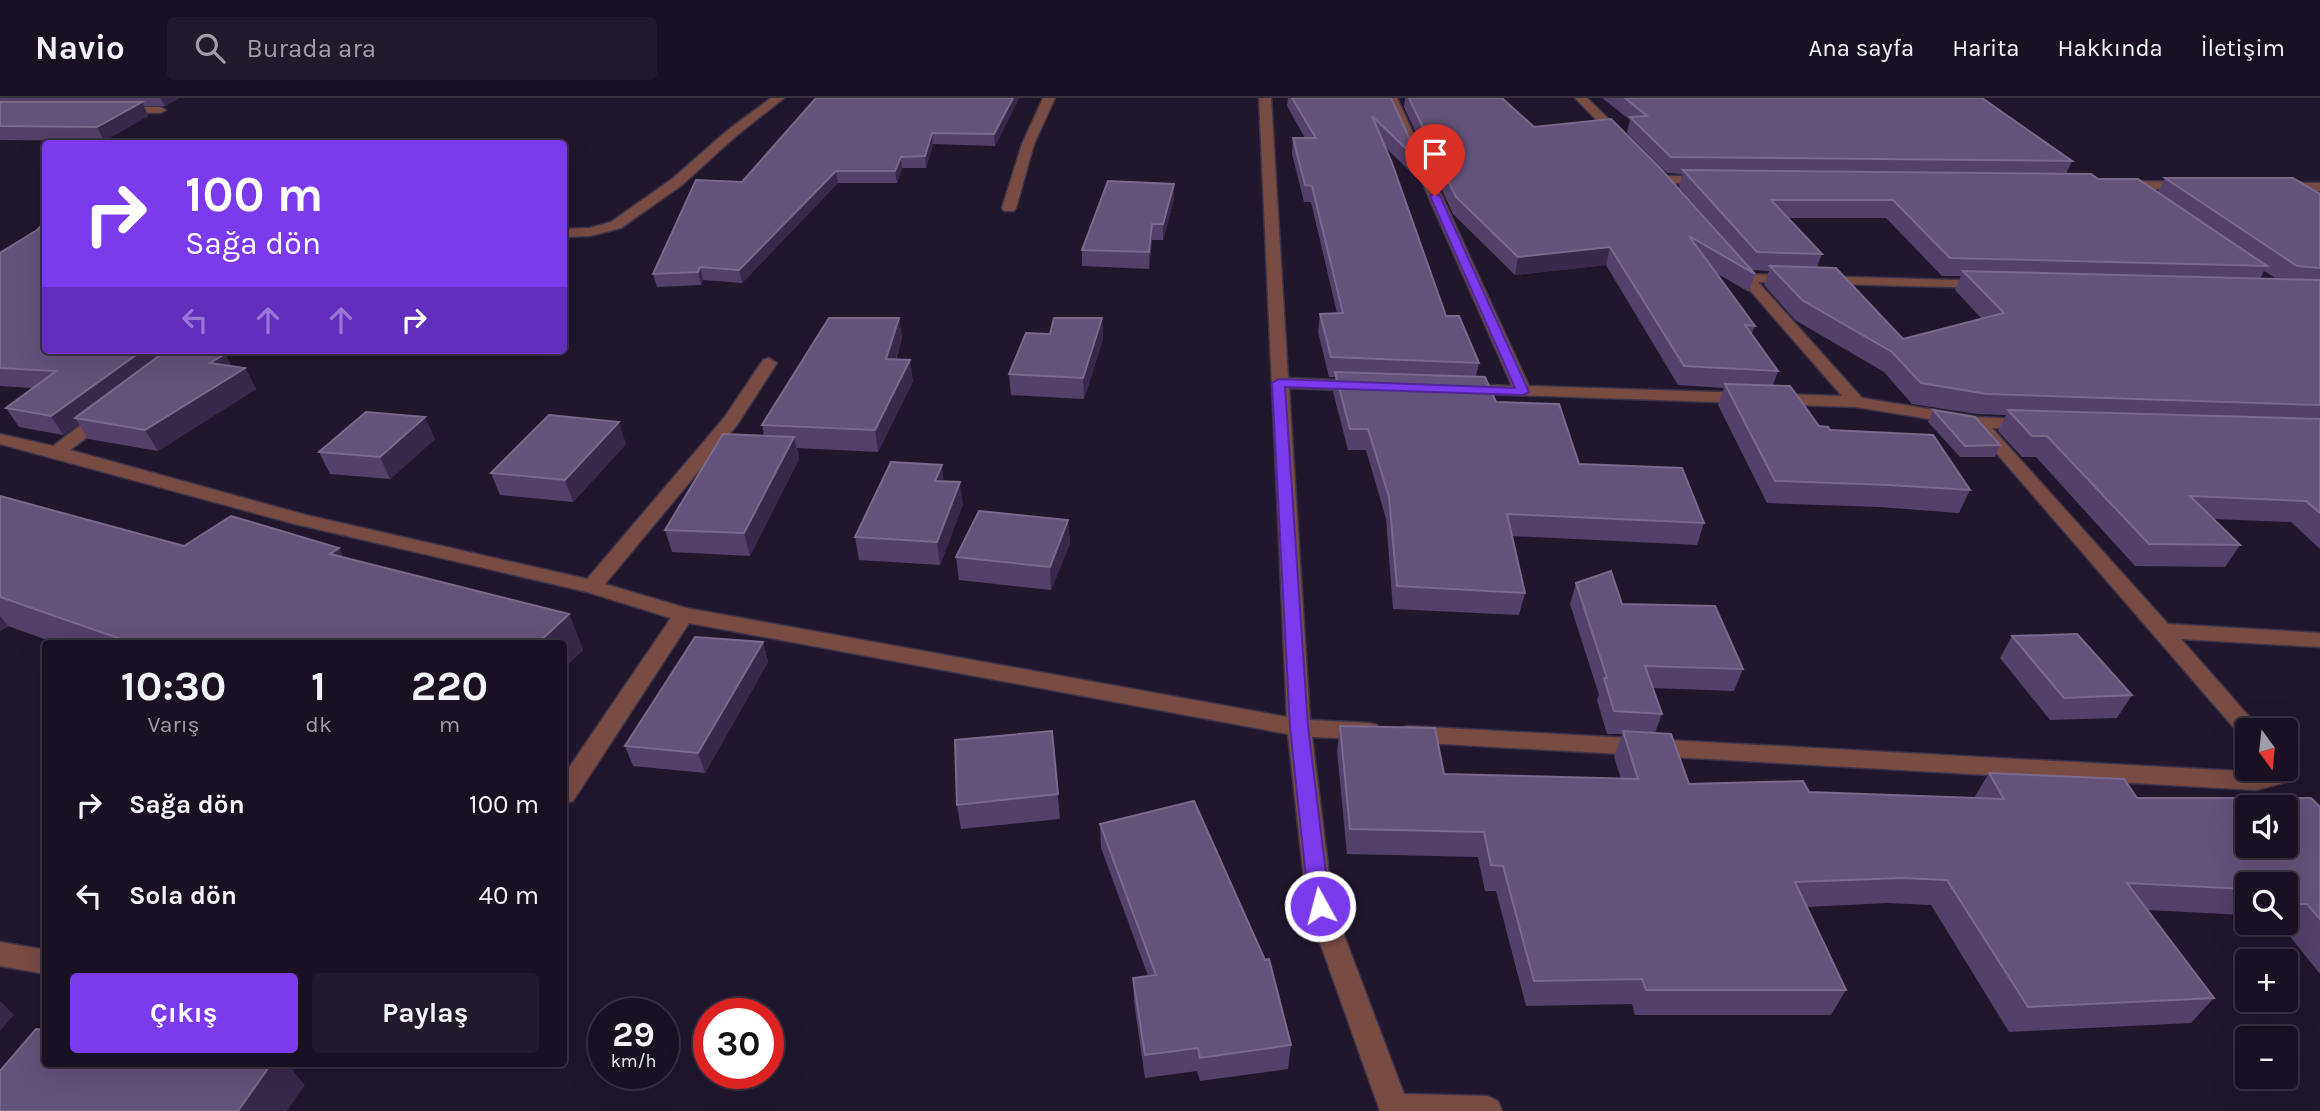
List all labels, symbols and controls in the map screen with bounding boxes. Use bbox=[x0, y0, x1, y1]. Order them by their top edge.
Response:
search box bbox=[167, 17, 657, 80]
text: Navio bbox=[35, 29, 125, 67]
icon: search bbox=[191, 29, 229, 67]
text: Burada ara bbox=[247, 33, 376, 64]
text: Ana sayfa bbox=[1809, 34, 1914, 62]
text: Harita bbox=[1952, 34, 2019, 62]
text: Hakkında bbox=[2057, 34, 2163, 62]
text: İletişim bbox=[2201, 34, 2285, 62]
pin bbox=[1405, 124, 1465, 196]
icon: arrive bbox=[1416, 135, 1454, 173]
text: 100 m bbox=[185, 166, 323, 223]
icon: right bbox=[70, 168, 161, 259]
text: Sağa dön bbox=[185, 225, 321, 262]
icon: left bbox=[176, 301, 214, 339]
icon: ahead bbox=[249, 301, 287, 339]
icon: ahead bbox=[322, 301, 360, 339]
icon: right bbox=[395, 301, 433, 339]
text: 10:30 bbox=[121, 661, 226, 711]
text: 1 bbox=[311, 661, 326, 711]
text: 220 bbox=[411, 661, 488, 711]
text: Varış bbox=[148, 711, 200, 738]
text: dk bbox=[305, 711, 332, 738]
text: m bbox=[439, 711, 460, 738]
north arrow bbox=[2235, 718, 2298, 780]
map controls bbox=[2235, 718, 2298, 1089]
icon: right bbox=[70, 786, 108, 824]
text: Sağa dön bbox=[129, 789, 245, 820]
text: 100 m bbox=[469, 789, 539, 820]
button: sound bbox=[2235, 795, 2298, 858]
position arrow bbox=[1283, 869, 1357, 943]
button: search bbox=[2235, 872, 2298, 935]
icon: left bbox=[70, 877, 108, 915]
text: Sola dön bbox=[129, 880, 237, 911]
text: 40 m bbox=[479, 880, 539, 911]
button: + bbox=[2235, 949, 2298, 1012]
button: Çıkış bbox=[70, 973, 298, 1053]
button: Paylaş bbox=[312, 973, 539, 1053]
speed limit sign: 30 bbox=[693, 998, 784, 1089]
text: 29 bbox=[612, 1014, 655, 1055]
button: − bbox=[2235, 1026, 2298, 1089]
text: km/h bbox=[611, 1050, 656, 1072]

